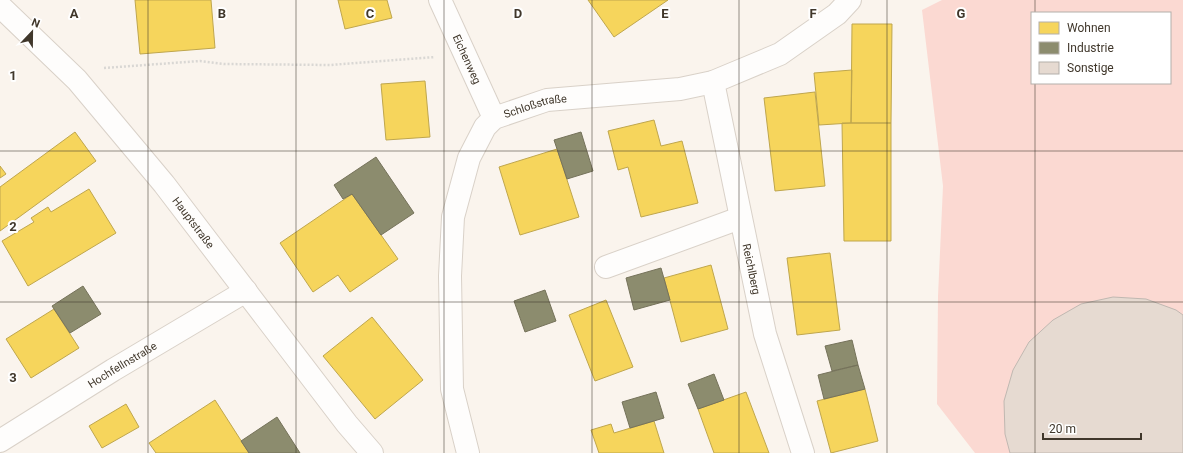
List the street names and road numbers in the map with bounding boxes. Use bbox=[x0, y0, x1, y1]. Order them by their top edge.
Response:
street label: Eichenweg bbox=[450, 33, 484, 86]
street label: Schloßstraße bbox=[502, 92, 567, 121]
street label: Hauptstraße bbox=[169, 195, 217, 251]
street label: Reichlberg bbox=[740, 243, 763, 296]
street label: Hochfellnstraße bbox=[86, 339, 159, 391]

